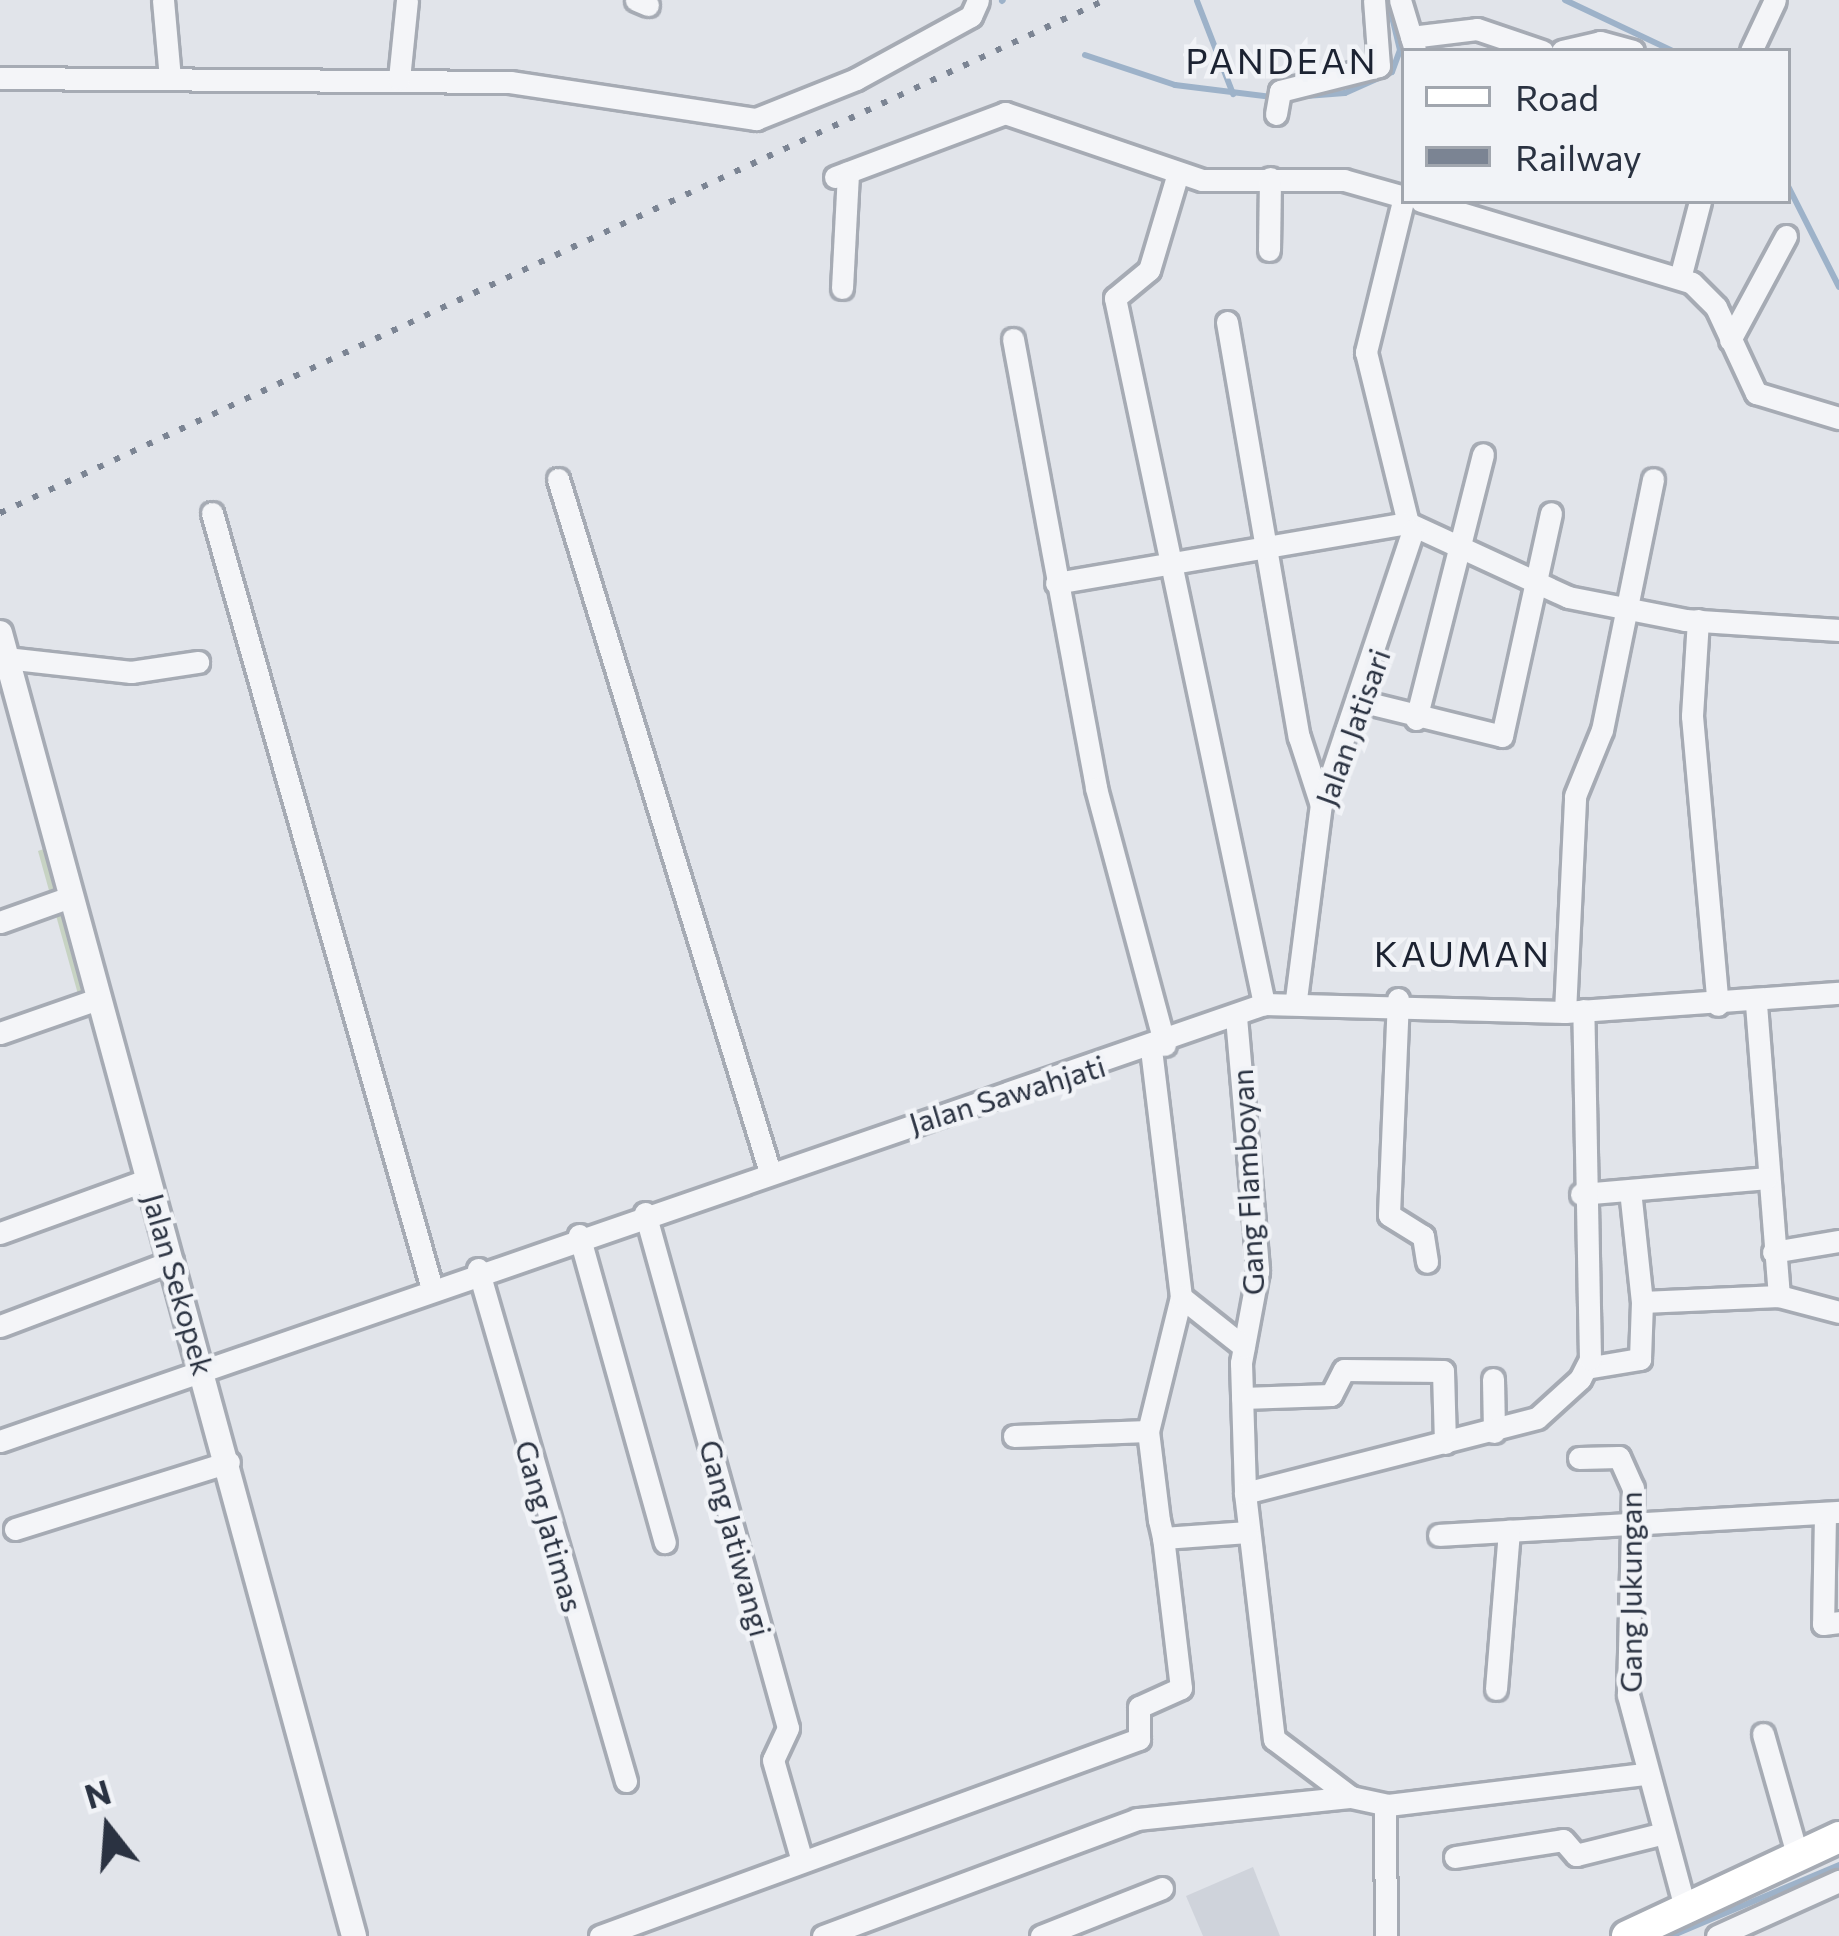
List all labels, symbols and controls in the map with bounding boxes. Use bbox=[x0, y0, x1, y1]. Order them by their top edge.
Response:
district label: PANDEAN bbox=[1185, 38, 1379, 82]
legend bbox=[1401, 48, 1791, 204]
text: Road bbox=[1515, 74, 1599, 118]
text: Railway bbox=[1515, 134, 1642, 178]
street label: Jalan Jatisari bbox=[1307, 644, 1397, 810]
district label: KAUMAN bbox=[1374, 931, 1552, 975]
street label: Jalan Sawahjati bbox=[904, 1047, 1110, 1141]
street label: Gang Flamboyan bbox=[1223, 1068, 1271, 1296]
street label: Jalan Sekopek bbox=[136, 1189, 222, 1379]
street label: Gang Jatimas bbox=[508, 1436, 592, 1616]
street label: Gang Jatiwangi bbox=[692, 1436, 780, 1640]
street label: Gang Jukungan bbox=[1612, 1491, 1648, 1693]
north arrow bbox=[48, 1768, 168, 1888]
text: N bbox=[80, 1770, 115, 1816]

